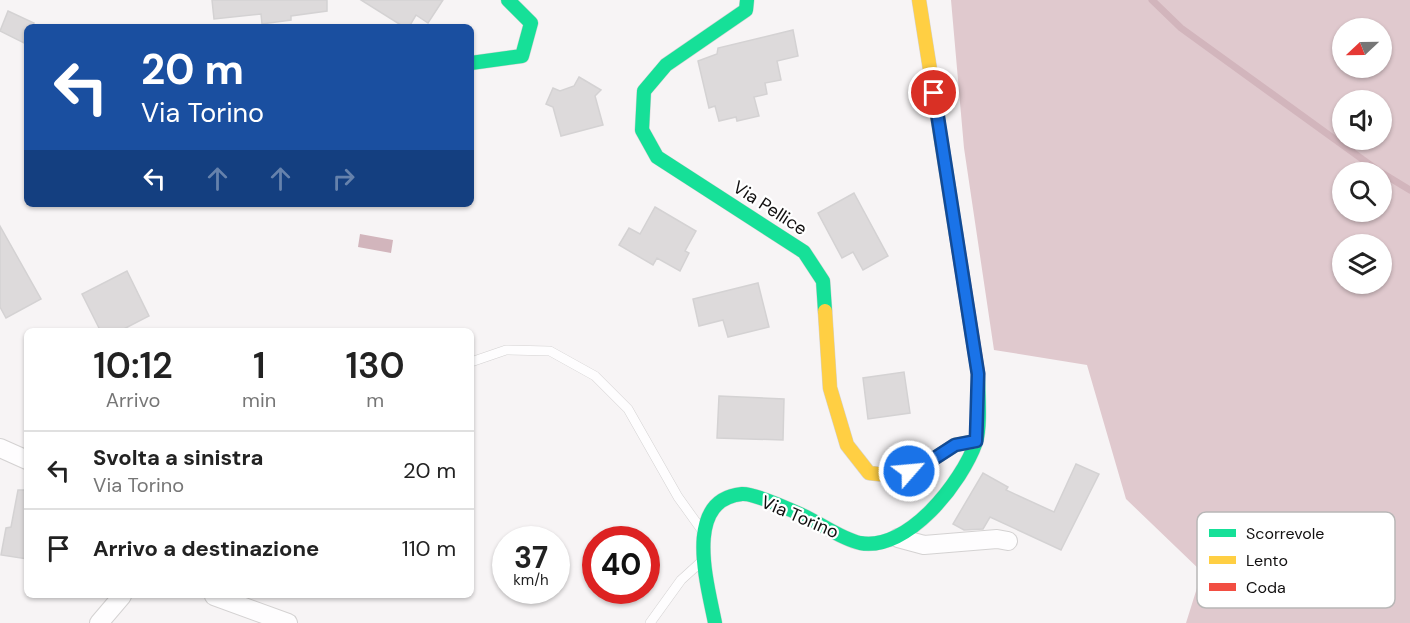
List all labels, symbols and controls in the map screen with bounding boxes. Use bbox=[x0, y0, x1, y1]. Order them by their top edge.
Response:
north arrow bbox=[1332, 18, 1392, 78]
map controls bbox=[1332, 18, 1392, 294]
text: 20 m bbox=[141, 42, 244, 97]
icon: left bbox=[42, 48, 120, 126]
pin bbox=[908, 67, 959, 118]
icon: arrive bbox=[917, 76, 950, 109]
button: sound bbox=[1332, 90, 1392, 150]
text: Via Torino bbox=[141, 95, 264, 130]
icon: left bbox=[138, 162, 171, 195]
icon: ahead bbox=[201, 162, 234, 195]
icon: ahead bbox=[264, 162, 297, 195]
icon: right bbox=[327, 162, 360, 195]
button: search bbox=[1332, 162, 1392, 222]
street label: Via Pellice bbox=[728, 175, 812, 241]
button: layers bbox=[1332, 234, 1392, 294]
text: 10:12 bbox=[93, 342, 173, 389]
text: 1 bbox=[253, 342, 265, 389]
text: 130 bbox=[345, 342, 405, 389]
text: Arrivo bbox=[106, 387, 160, 413]
text: min bbox=[242, 387, 276, 413]
text: m bbox=[366, 387, 384, 413]
position arrow bbox=[877, 439, 941, 503]
text: Svolta a sinistra bbox=[93, 443, 263, 472]
icon: left bbox=[42, 454, 75, 487]
text: 20 m bbox=[403, 456, 456, 485]
text: Via Torino bbox=[93, 472, 184, 498]
street label: Via Torino bbox=[758, 490, 842, 544]
legend bbox=[1197, 512, 1395, 608]
text: Scorrevole bbox=[1246, 523, 1324, 544]
speed limit sign: 40 bbox=[582, 526, 660, 604]
icon: arrive bbox=[42, 532, 75, 565]
text: Arrivo a destinazione bbox=[93, 534, 319, 563]
text: 110 m bbox=[402, 534, 456, 563]
text: 37 bbox=[514, 538, 548, 577]
text: Lento bbox=[1246, 550, 1288, 571]
text: km/h bbox=[513, 570, 549, 590]
text: Coda bbox=[1246, 577, 1286, 598]

